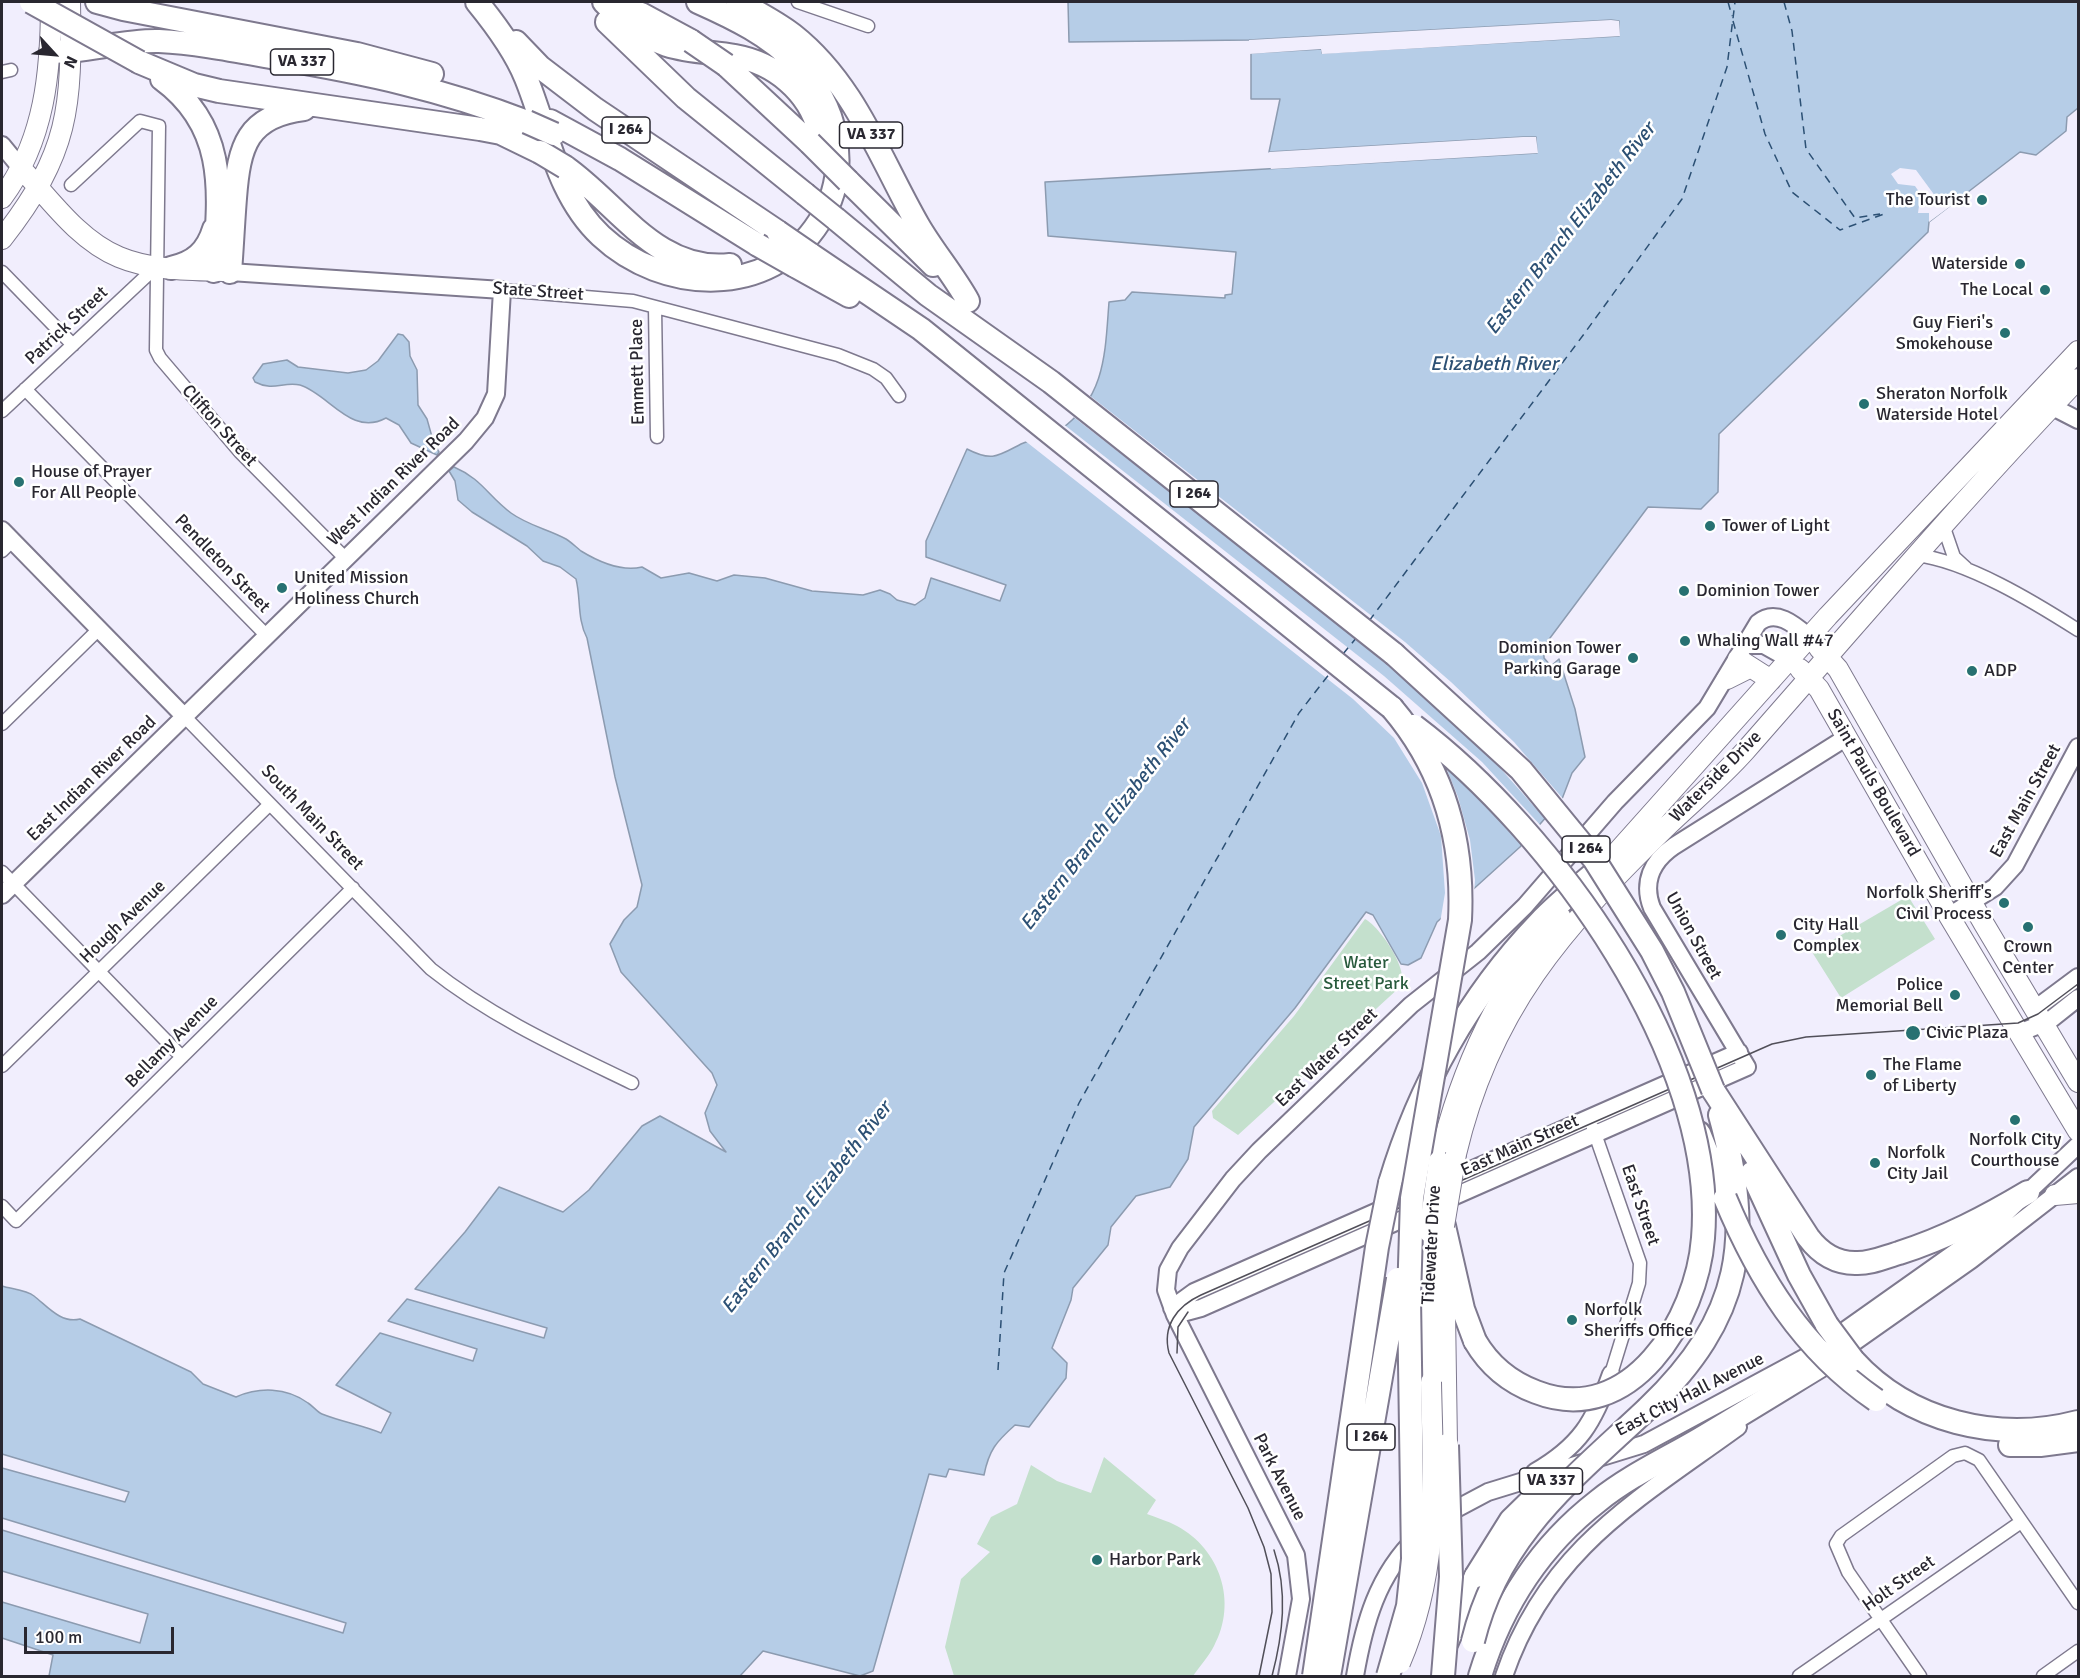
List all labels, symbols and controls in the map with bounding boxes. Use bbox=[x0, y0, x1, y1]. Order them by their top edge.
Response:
north arrow bbox=[24, 24, 84, 84]
road number: VA 337 bbox=[270, 49, 334, 75]
text: N bbox=[59, 52, 82, 71]
road number: I 264 bbox=[602, 117, 650, 143]
water label: Eastern Branch Elizabeth River bbox=[1481, 118, 1661, 340]
road number: VA 337 bbox=[840, 122, 902, 148]
place label: The Tourist bbox=[1886, 189, 1970, 211]
marker: The Tourist bbox=[1975, 193, 1989, 207]
place label: Waterside bbox=[1931, 253, 2008, 275]
marker: Waterside bbox=[2013, 257, 2027, 271]
street label: State Street bbox=[492, 278, 584, 306]
place label: The Local bbox=[1960, 279, 2033, 301]
street label: Patrick Street bbox=[21, 282, 113, 370]
marker: The Local bbox=[2038, 283, 2052, 297]
place label: Guy Fieri's Smokehouse bbox=[1896, 312, 1993, 354]
street label: Emmett Place bbox=[626, 319, 650, 425]
marker: Guy Fieri's Smokehouse bbox=[1998, 326, 2012, 340]
water label: Elizabeth River bbox=[1430, 353, 1558, 377]
street label: Clifton Street bbox=[177, 381, 261, 471]
place label: Sheraton Norfolk Waterside Hotel bbox=[1876, 383, 2008, 426]
marker: Sheraton Norfolk Waterside Hotel bbox=[1857, 397, 1871, 411]
street label: West Indian River Road bbox=[323, 413, 465, 551]
place label: House of Prayer For All People bbox=[31, 461, 152, 504]
marker: House of Prayer For All People bbox=[12, 475, 26, 489]
road number: I 264 bbox=[1170, 481, 1218, 507]
street label: Pendleton Street bbox=[170, 510, 274, 618]
place label: Tower of Light bbox=[1722, 515, 1830, 537]
marker: Tower of Light bbox=[1703, 519, 1717, 533]
place label: United Mission Holiness Church bbox=[294, 567, 419, 610]
place label: Dominion Tower bbox=[1696, 580, 1819, 602]
marker: United Mission Holiness Church bbox=[275, 581, 289, 595]
marker: Dominion Tower bbox=[1677, 584, 1691, 598]
place label: Whaling Wall #47 bbox=[1697, 630, 1834, 652]
marker: Whaling Wall #47 bbox=[1678, 634, 1692, 648]
place label: Dominion Tower Parking Garage bbox=[1498, 637, 1621, 680]
marker: Dominion Tower Parking Garage bbox=[1626, 651, 1640, 665]
place label: ADP bbox=[1984, 660, 2017, 682]
marker: ADP bbox=[1965, 664, 1979, 678]
street label: Saint Pauls Boulevard bbox=[1822, 705, 1924, 861]
street label: East Indian River Road bbox=[23, 712, 161, 846]
water label: Eastern Branch Elizabeth River bbox=[1016, 714, 1196, 936]
street label: Waterside Drive bbox=[1666, 727, 1766, 827]
street label: East Main Street bbox=[1986, 740, 2066, 862]
street label: South Main Street bbox=[256, 761, 368, 875]
road number: I 264 bbox=[1562, 836, 1610, 862]
street label: Hough Avenue bbox=[76, 876, 170, 968]
place label: Norfolk Sheriff's Civil Process bbox=[1866, 882, 1992, 924]
street label: Union Street bbox=[1660, 888, 1726, 984]
marker: Norfolk Sheriff's Civil Process bbox=[1997, 896, 2011, 910]
place label: City Hall Complex bbox=[1793, 914, 1859, 956]
marker: Crown Center bbox=[2021, 920, 2035, 934]
marker: City Hall Complex bbox=[1774, 928, 1788, 942]
place label: Crown Center bbox=[2002, 936, 2054, 978]
park label: Water Street Park bbox=[1323, 952, 1409, 994]
place label: Police Memorial Bell bbox=[1835, 974, 1943, 1016]
marker: Police Memorial Bell bbox=[1948, 988, 1962, 1002]
street label: Bellamy Avenue bbox=[121, 991, 223, 1093]
street label: East Water Street bbox=[1271, 1004, 1383, 1112]
place label: Civic Plaza bbox=[1926, 1022, 2009, 1044]
marker: Civic Plaza bbox=[1904, 1024, 1922, 1042]
place label: The Flame of Liberty bbox=[1883, 1054, 1962, 1096]
marker: The Flame of Liberty bbox=[1864, 1068, 1878, 1082]
water label: Eastern Branch Elizabeth River bbox=[717, 1097, 897, 1319]
street label: East Main Street bbox=[1458, 1110, 1582, 1182]
marker: Norfolk City Courthouse bbox=[2008, 1113, 2022, 1127]
place label: Norfolk City Courthouse bbox=[1969, 1129, 2061, 1172]
place label: Norfolk City Jail bbox=[1887, 1142, 1948, 1184]
marker: Norfolk City Jail bbox=[1868, 1156, 1882, 1170]
street label: East Street bbox=[1616, 1162, 1664, 1248]
street label: Tidewater Drive bbox=[1418, 1185, 1446, 1305]
place label: Norfolk Sheriffs Office bbox=[1584, 1299, 1693, 1342]
marker: Norfolk Sheriffs Office bbox=[1565, 1313, 1579, 1327]
street label: East City Hall Avenue bbox=[1612, 1348, 1768, 1442]
road number: I 264 bbox=[1347, 1424, 1395, 1450]
street label: Park Avenue bbox=[1248, 1430, 1310, 1524]
road number: VA 337 bbox=[1520, 1468, 1582, 1494]
place label: Harbor Park bbox=[1109, 1549, 1201, 1571]
street label: Holt Street bbox=[1859, 1551, 1939, 1617]
marker: Harbor Park bbox=[1090, 1553, 1104, 1567]
scale bar bbox=[27, 1615, 177, 1653]
text: 100 m bbox=[35, 1626, 82, 1648]

